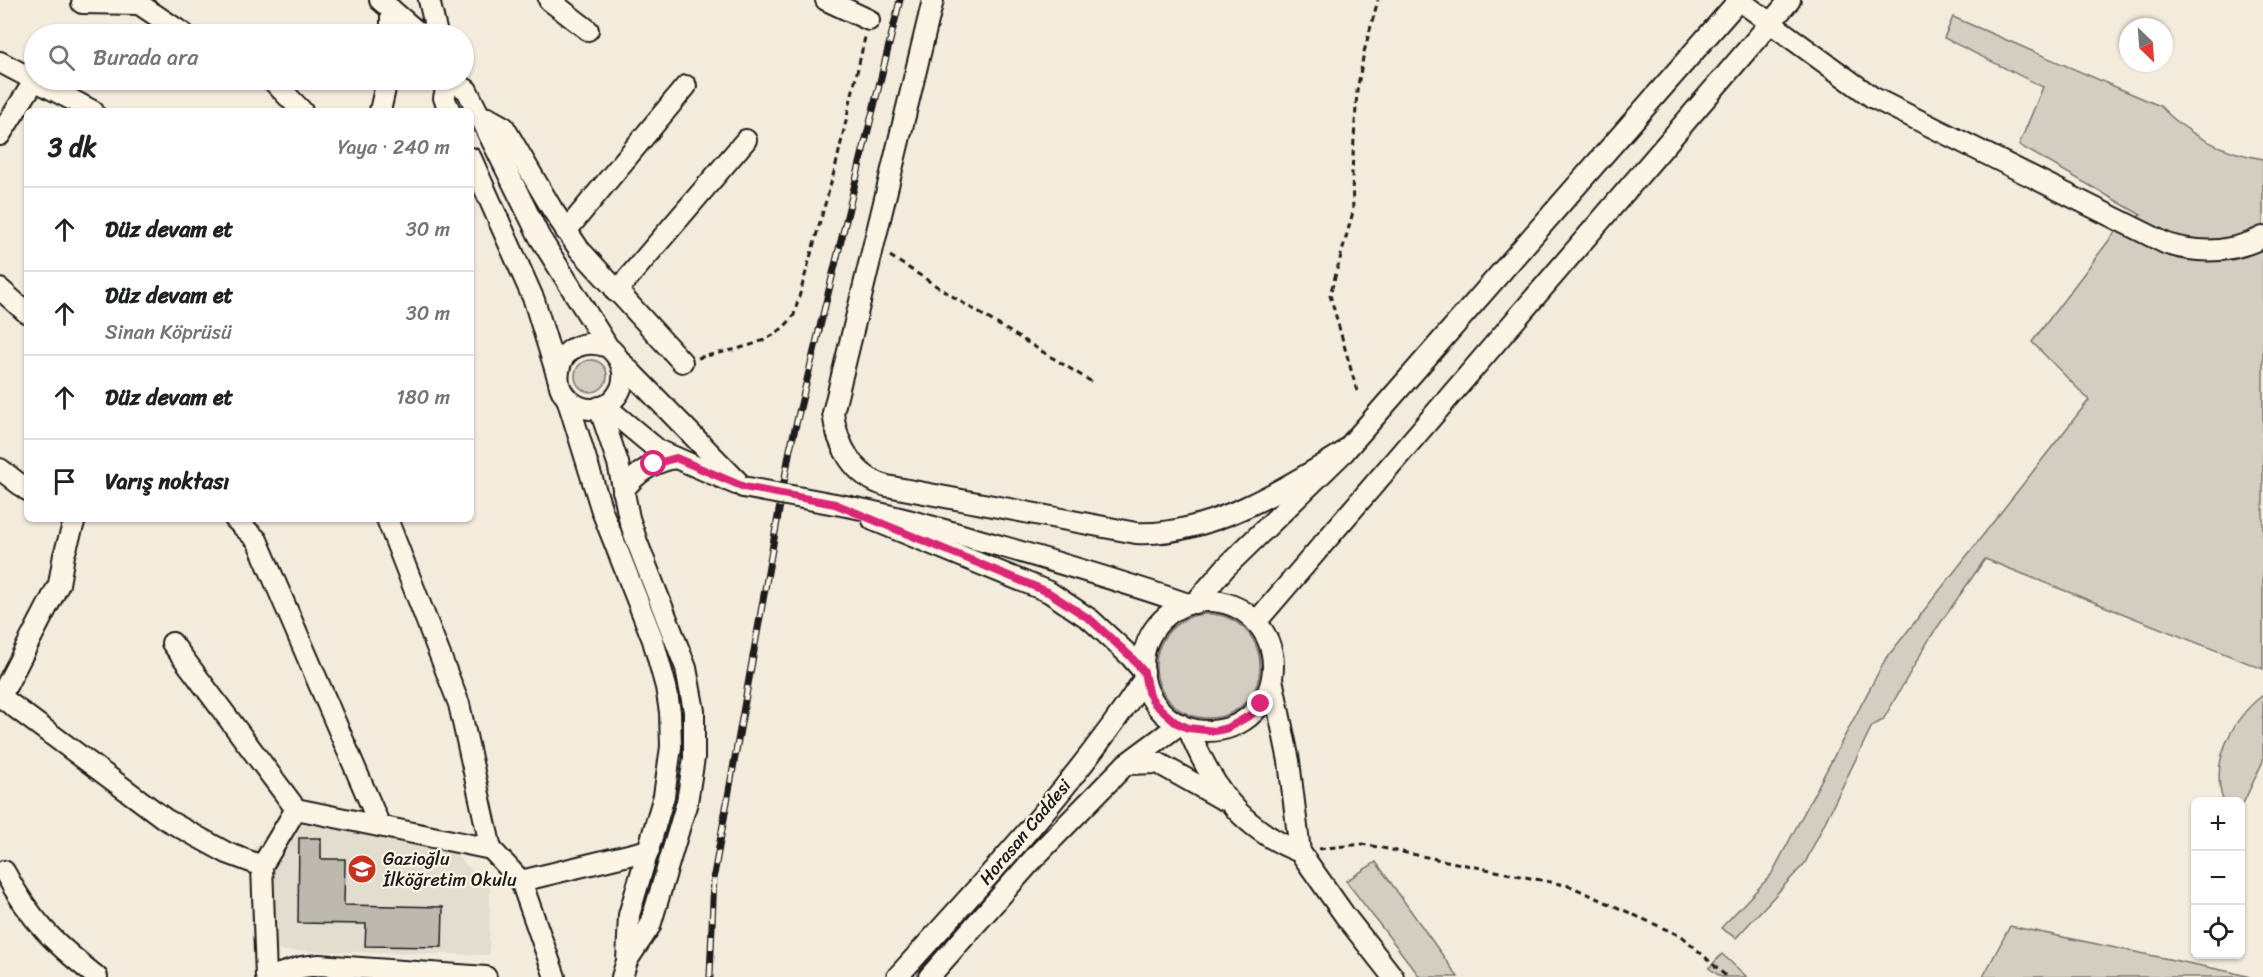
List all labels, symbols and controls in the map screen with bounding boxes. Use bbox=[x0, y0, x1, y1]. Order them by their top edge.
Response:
north arrow bbox=[2119, 18, 2173, 72]
search box bbox=[24, 24, 474, 90]
text: Burada ara bbox=[93, 38, 198, 77]
icon: search bbox=[45, 41, 78, 74]
text: 3 dk bbox=[48, 124, 97, 170]
text: Yaya · 240 m bbox=[338, 130, 450, 165]
text: Düz devam et bbox=[105, 210, 233, 249]
text: 30 m bbox=[406, 212, 450, 247]
icon: ahead bbox=[48, 213, 81, 246]
text: Düz devam et bbox=[105, 276, 233, 315]
text: 30 m bbox=[406, 296, 450, 331]
icon: ahead bbox=[48, 297, 81, 330]
text: Sinan Köprüsü bbox=[105, 315, 232, 350]
text: Düz devam et bbox=[105, 378, 233, 417]
text: 180 m bbox=[396, 380, 450, 415]
icon: ahead bbox=[48, 381, 81, 414]
route start bbox=[640, 450, 666, 476]
text: Varış noktası bbox=[105, 462, 229, 501]
icon: arrive bbox=[48, 465, 81, 498]
route end bbox=[1247, 690, 1273, 716]
street label: Horasan Caddesi bbox=[971, 771, 1080, 892]
map controls bbox=[2191, 797, 2245, 959]
button: + bbox=[2191, 797, 2245, 851]
place label: Gazioğlu İlköğretim Okulu bbox=[382, 843, 517, 896]
button: − bbox=[2191, 851, 2245, 905]
school or university icon: Gazioğlu İlköğretim Okulu bbox=[346, 853, 378, 885]
button: locate bbox=[2191, 905, 2245, 959]

